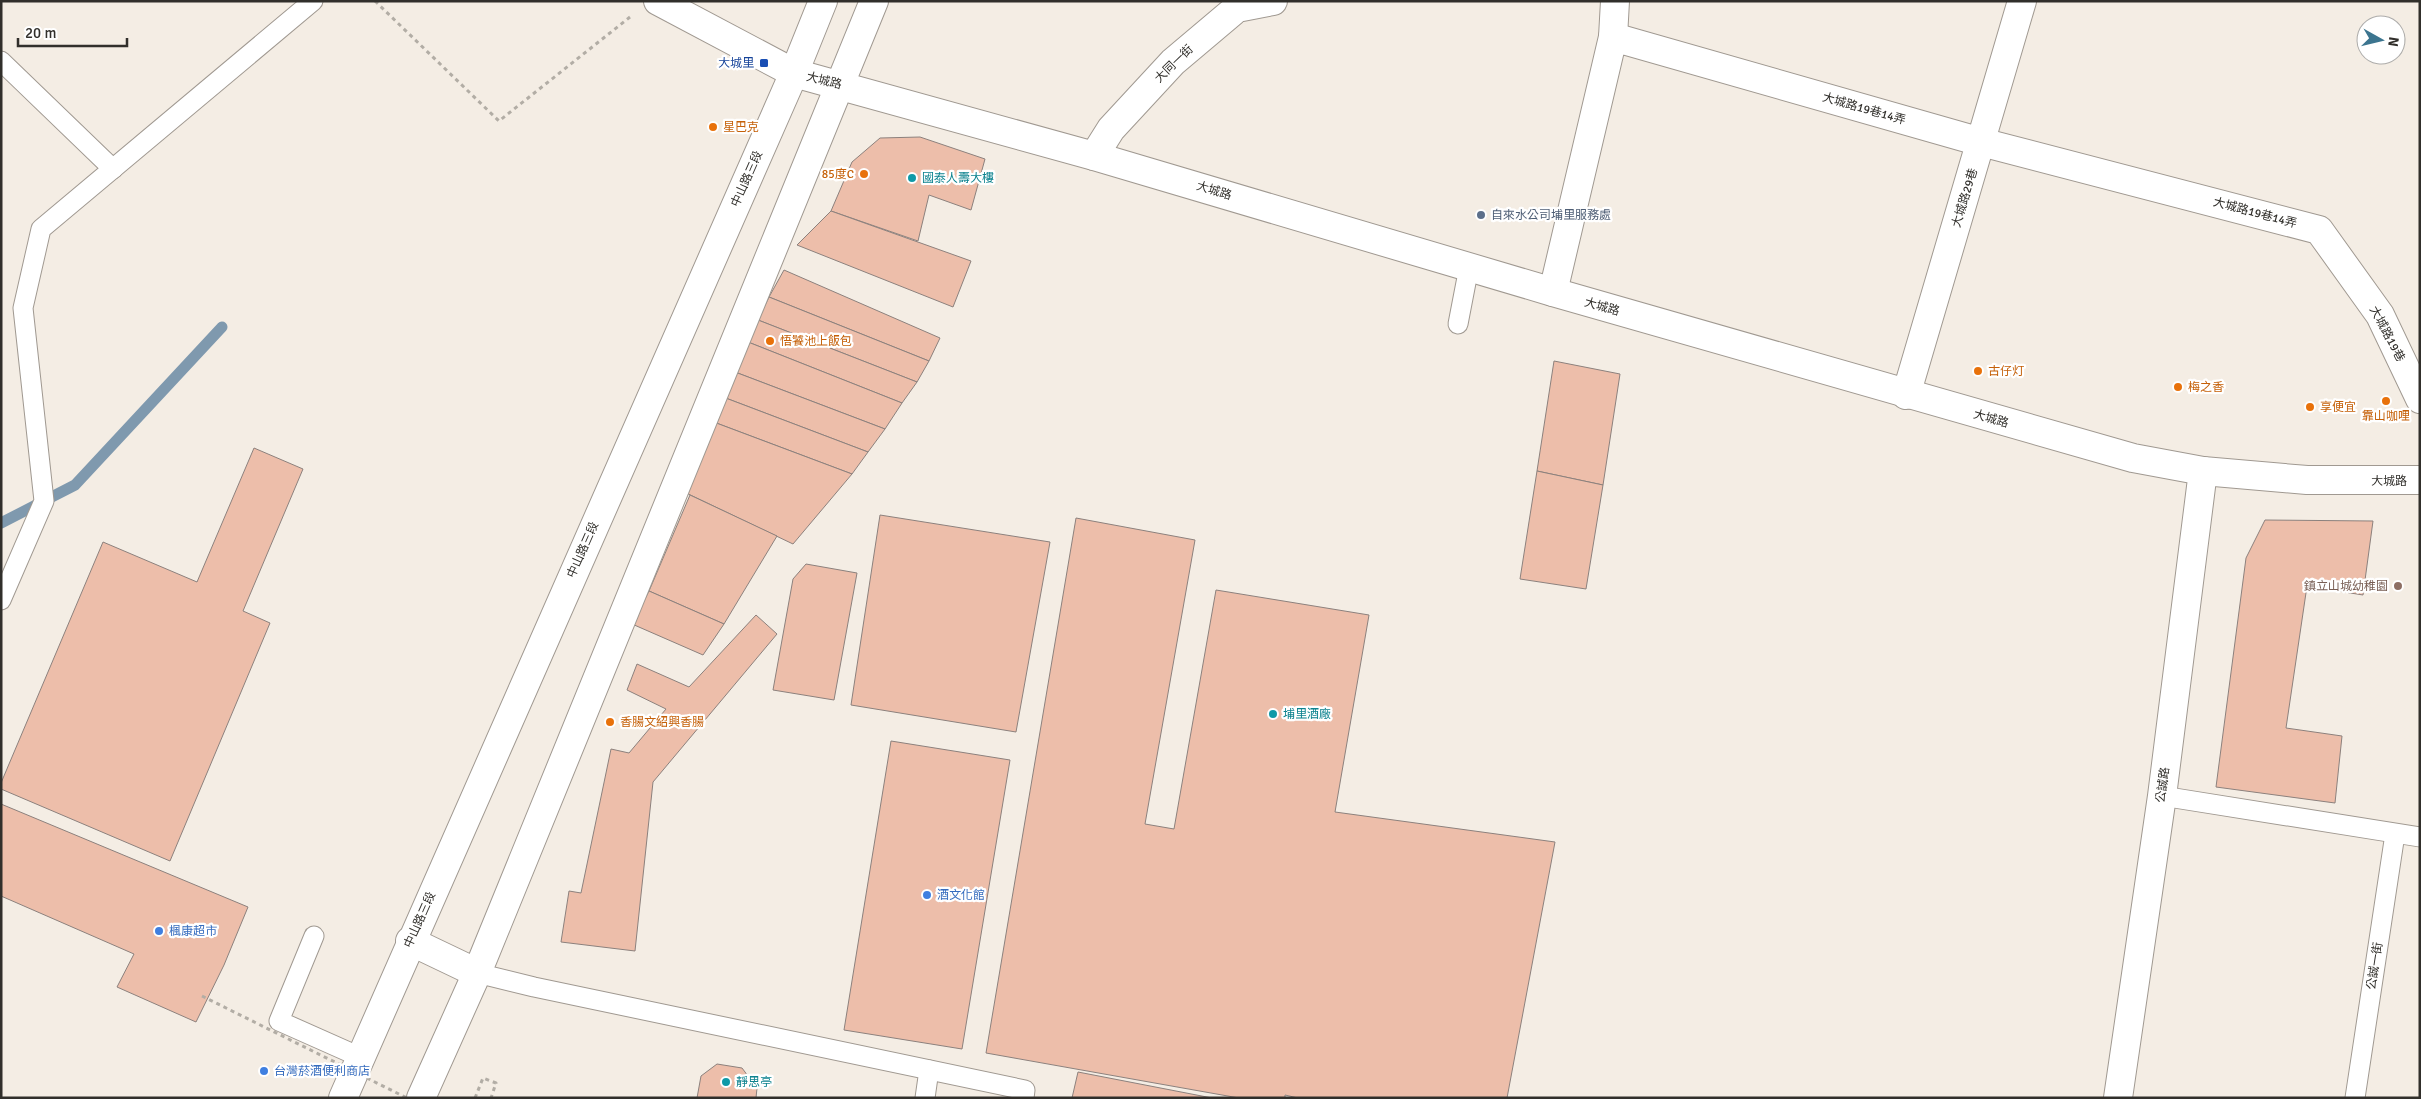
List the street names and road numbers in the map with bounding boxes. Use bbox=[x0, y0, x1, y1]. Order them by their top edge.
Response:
street label: 大同一街 bbox=[1152, 42, 1196, 86]
street label: 大城路 bbox=[805, 69, 843, 93]
street label: 大城路19巷14弄 bbox=[1821, 90, 1907, 128]
street label: 中山路三段 bbox=[728, 149, 766, 209]
street label: 大城路29巷 bbox=[1949, 167, 1981, 229]
street label: 大城路 bbox=[1195, 179, 1233, 203]
street label: 大城路19巷14弄 bbox=[2212, 195, 2298, 231]
street label: 大城路 bbox=[1583, 295, 1621, 319]
street label: 大城路19巷 bbox=[2366, 304, 2408, 364]
street label: 大城路 bbox=[1972, 407, 2010, 431]
street label: 大城路 bbox=[2371, 474, 2407, 489]
street label: 中山路三段 bbox=[564, 520, 602, 580]
street label: 公誠路 bbox=[2153, 766, 2173, 804]
street label: 中山路三段 bbox=[401, 890, 439, 950]
street label: 公誠一街 bbox=[2364, 941, 2386, 991]

